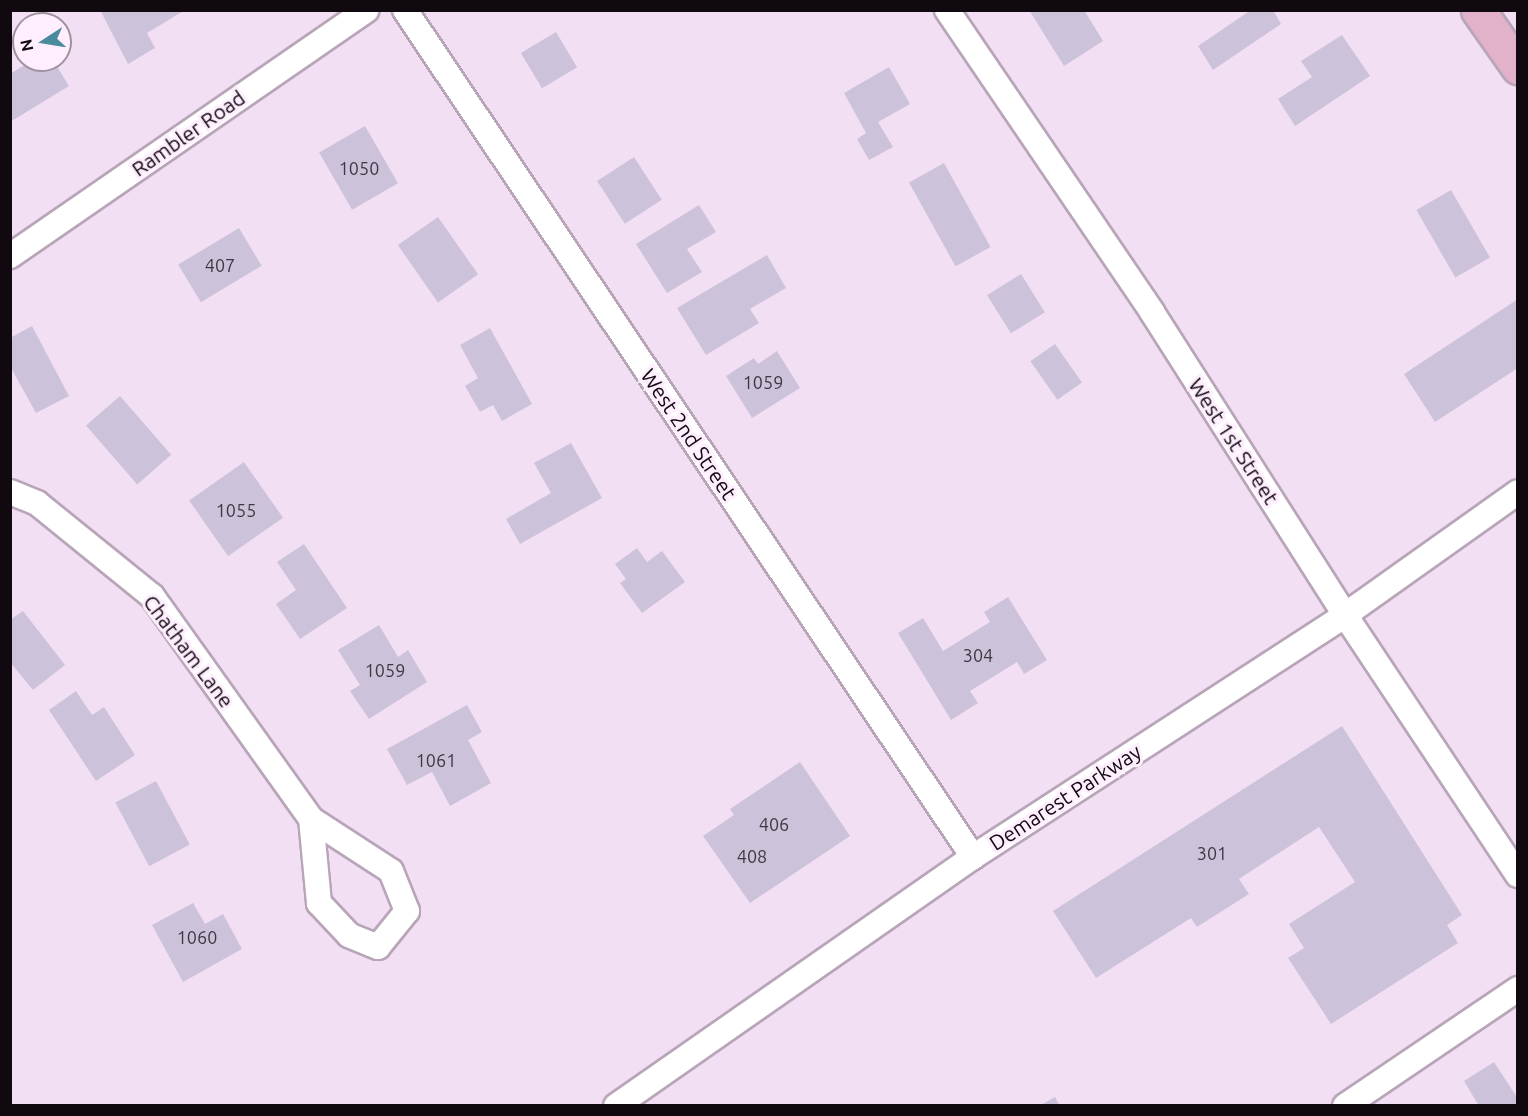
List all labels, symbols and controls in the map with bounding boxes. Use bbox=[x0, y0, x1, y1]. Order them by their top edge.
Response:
north arrow bbox=[12, 12, 72, 72]
text: N bbox=[16, 38, 36, 53]
street label: Rambler Road bbox=[127, 85, 249, 181]
house number: 1050 bbox=[339, 157, 379, 179]
house number: 407 bbox=[205, 254, 235, 276]
street label: West 2nd Street bbox=[636, 364, 742, 504]
house number: 1059 bbox=[743, 371, 783, 393]
street label: West 1st Street bbox=[1184, 373, 1284, 509]
house number: 1055 bbox=[216, 499, 256, 521]
street label: Chatham Lane bbox=[138, 590, 240, 712]
house number: 304 bbox=[963, 644, 993, 666]
house number: 1059 bbox=[365, 659, 405, 681]
street label: Demarest Parkway bbox=[984, 739, 1146, 855]
house number: 1061 bbox=[416, 749, 456, 771]
house number: 406 bbox=[759, 813, 789, 835]
house number: 301 bbox=[1197, 842, 1227, 864]
house number: 408 bbox=[737, 845, 767, 867]
house number: 1060 bbox=[177, 926, 217, 948]

